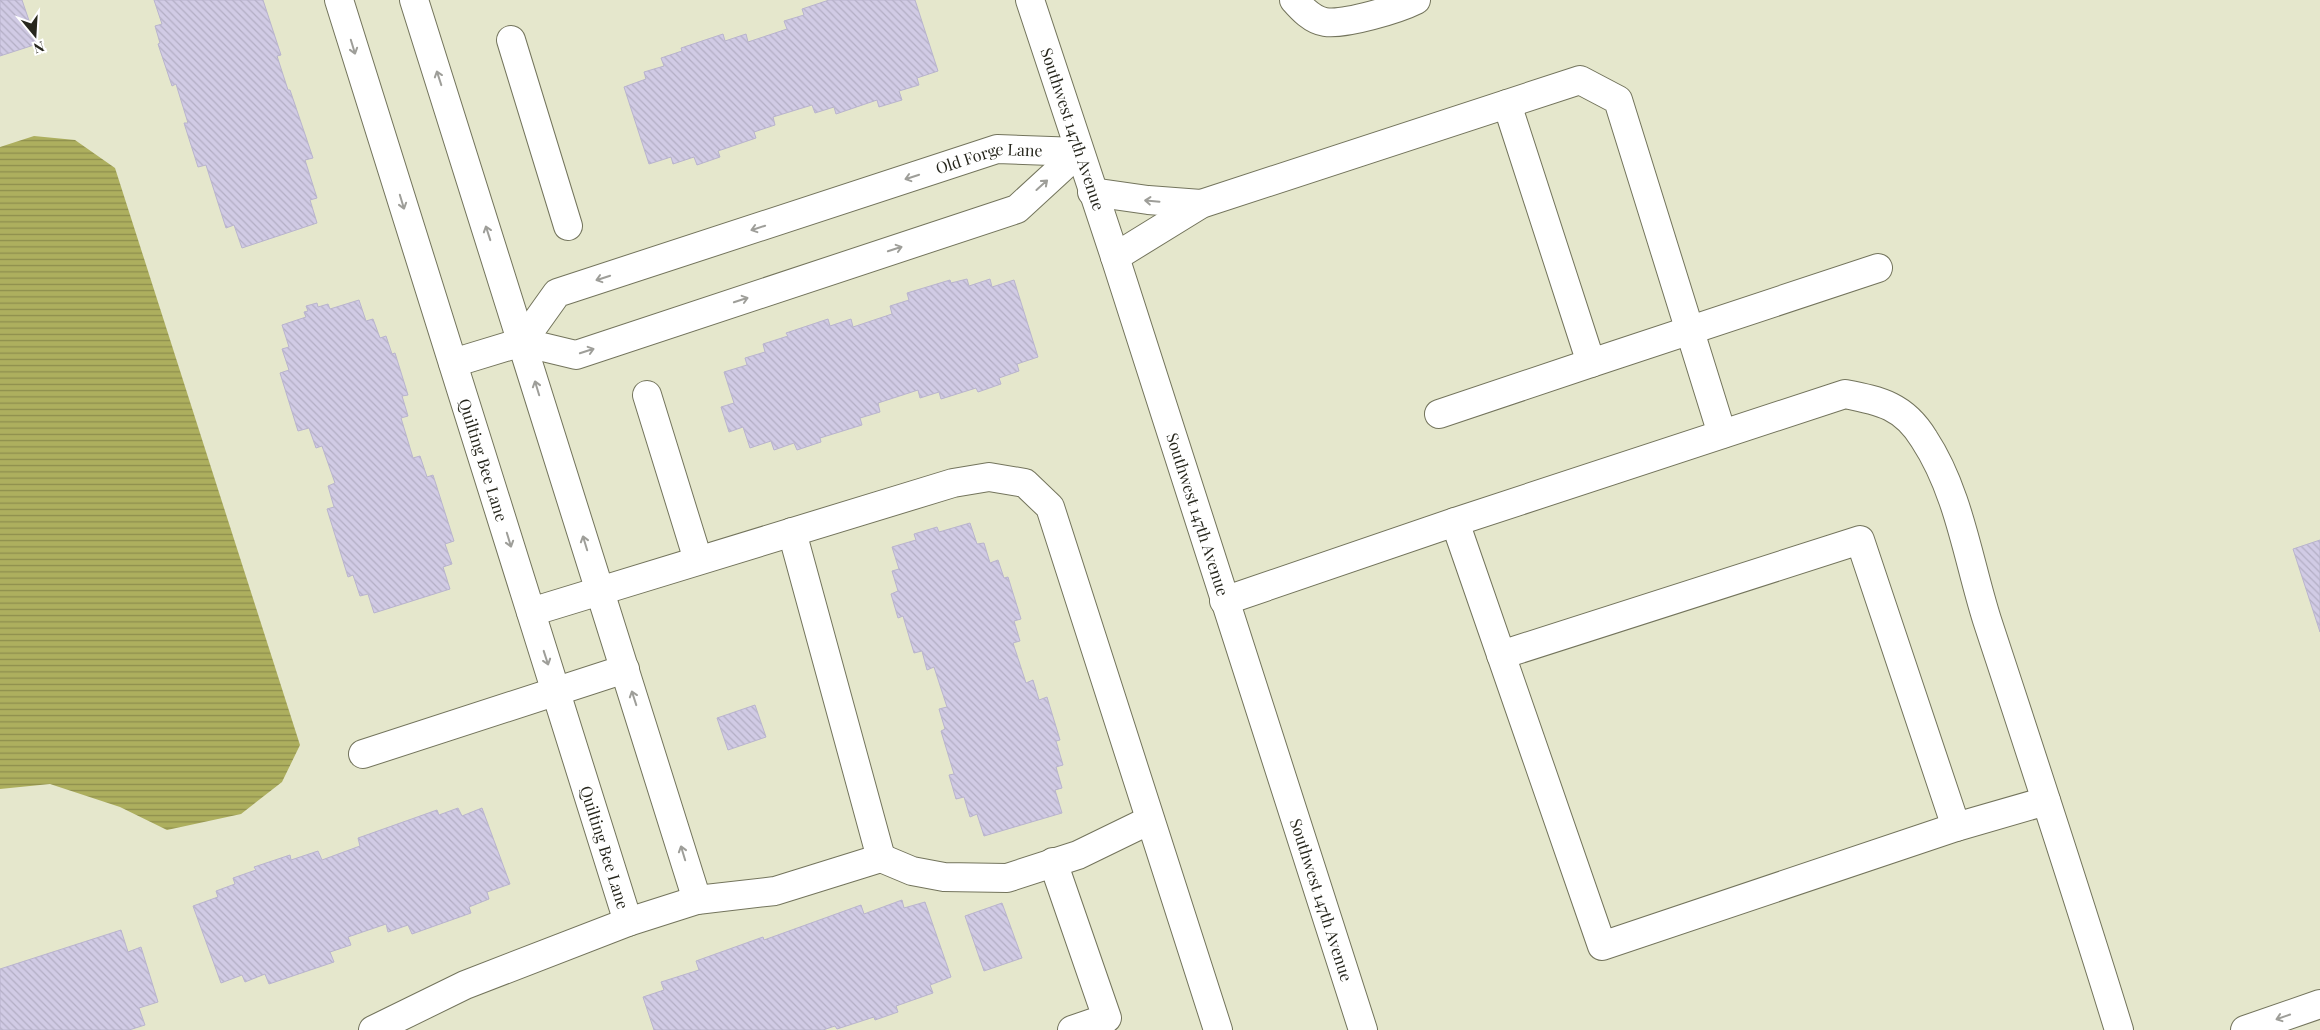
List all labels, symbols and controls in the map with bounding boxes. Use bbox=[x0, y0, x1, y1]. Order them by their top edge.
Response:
north arrow bbox=[10, 10, 60, 60]
text: N bbox=[31, 37, 47, 58]
one-way arrow bbox=[349, 38, 359, 54]
street label: Southwest 147th Avenue bbox=[1037, 45, 1110, 213]
one-way arrow bbox=[433, 70, 443, 86]
street label: Old Forge Lane bbox=[933, 138, 1043, 178]
one-way arrow bbox=[905, 173, 920, 182]
one-way arrow bbox=[1036, 180, 1049, 191]
one-way arrow bbox=[398, 193, 407, 209]
one-way arrow bbox=[1145, 196, 1161, 205]
one-way arrow bbox=[750, 223, 766, 233]
one-way arrow bbox=[482, 225, 492, 241]
one-way arrow bbox=[887, 244, 903, 253]
one-way arrow bbox=[596, 274, 612, 284]
one-way arrow bbox=[733, 295, 748, 304]
one-way arrow bbox=[578, 346, 594, 355]
one-way arrow bbox=[531, 380, 541, 396]
street label: Quilting Bee Lane bbox=[454, 396, 513, 524]
street label: Southwest 147th Avenue bbox=[1162, 430, 1234, 598]
one-way arrow bbox=[504, 532, 514, 548]
one-way arrow bbox=[580, 535, 590, 551]
one-way arrow bbox=[541, 650, 551, 666]
one-way arrow bbox=[629, 691, 639, 707]
street label: Quilting Bee Lane bbox=[576, 783, 634, 911]
street label: Southwest 147th Avenue bbox=[1286, 816, 1358, 984]
one-way arrow bbox=[677, 846, 687, 862]
one-way arrow bbox=[2275, 1013, 2291, 1022]

